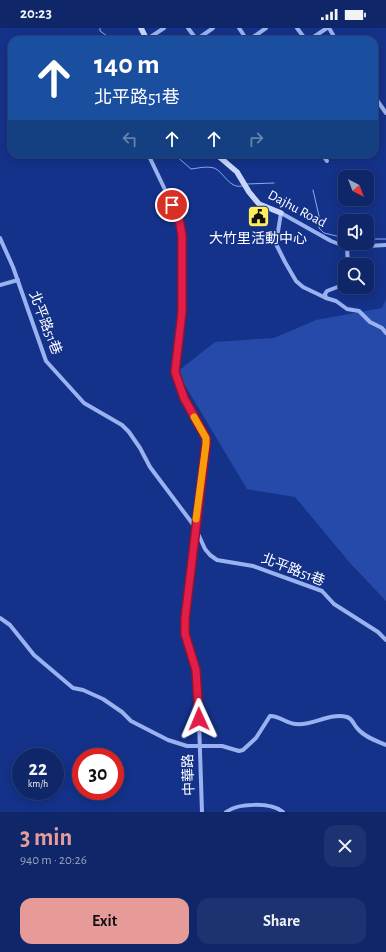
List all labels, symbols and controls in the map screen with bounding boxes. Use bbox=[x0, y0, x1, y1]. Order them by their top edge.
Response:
text: 20:23 bbox=[20, 6, 52, 21]
text: 140 m bbox=[94, 51, 160, 79]
icon: ahead bbox=[28, 52, 80, 104]
text: 北平路51巷 bbox=[94, 89, 180, 107]
icon: left bbox=[119, 128, 141, 150]
icon: ahead bbox=[161, 128, 183, 150]
icon: ahead bbox=[203, 128, 225, 150]
icon: right bbox=[245, 128, 267, 150]
north arrow bbox=[338, 170, 374, 206]
map controls bbox=[338, 170, 374, 294]
pin bbox=[155, 188, 189, 222]
street label: Dajhu Road bbox=[266, 188, 328, 230]
icon: arrive bbox=[161, 194, 183, 216]
public building icon: 大竹里活動中心 bbox=[245, 204, 271, 230]
button: sound bbox=[338, 214, 374, 250]
place label: 大竹里活動中心 bbox=[209, 231, 307, 246]
button: search bbox=[338, 258, 374, 294]
street label: 北平路51巷 bbox=[27, 289, 65, 357]
street label: 北平路51巷 bbox=[259, 550, 327, 588]
position arrow bbox=[178, 698, 220, 740]
speed limit sign: 30 bbox=[72, 748, 124, 800]
street label: 中華路 bbox=[180, 754, 197, 796]
text: 22 bbox=[29, 759, 47, 779]
text: km/h bbox=[28, 779, 48, 789]
button: close bbox=[324, 825, 366, 867]
text: 3 min bbox=[20, 826, 72, 850]
text: 940 m · 20:26 bbox=[20, 854, 87, 867]
button: Exit bbox=[20, 898, 189, 944]
button: Share bbox=[197, 898, 366, 944]

